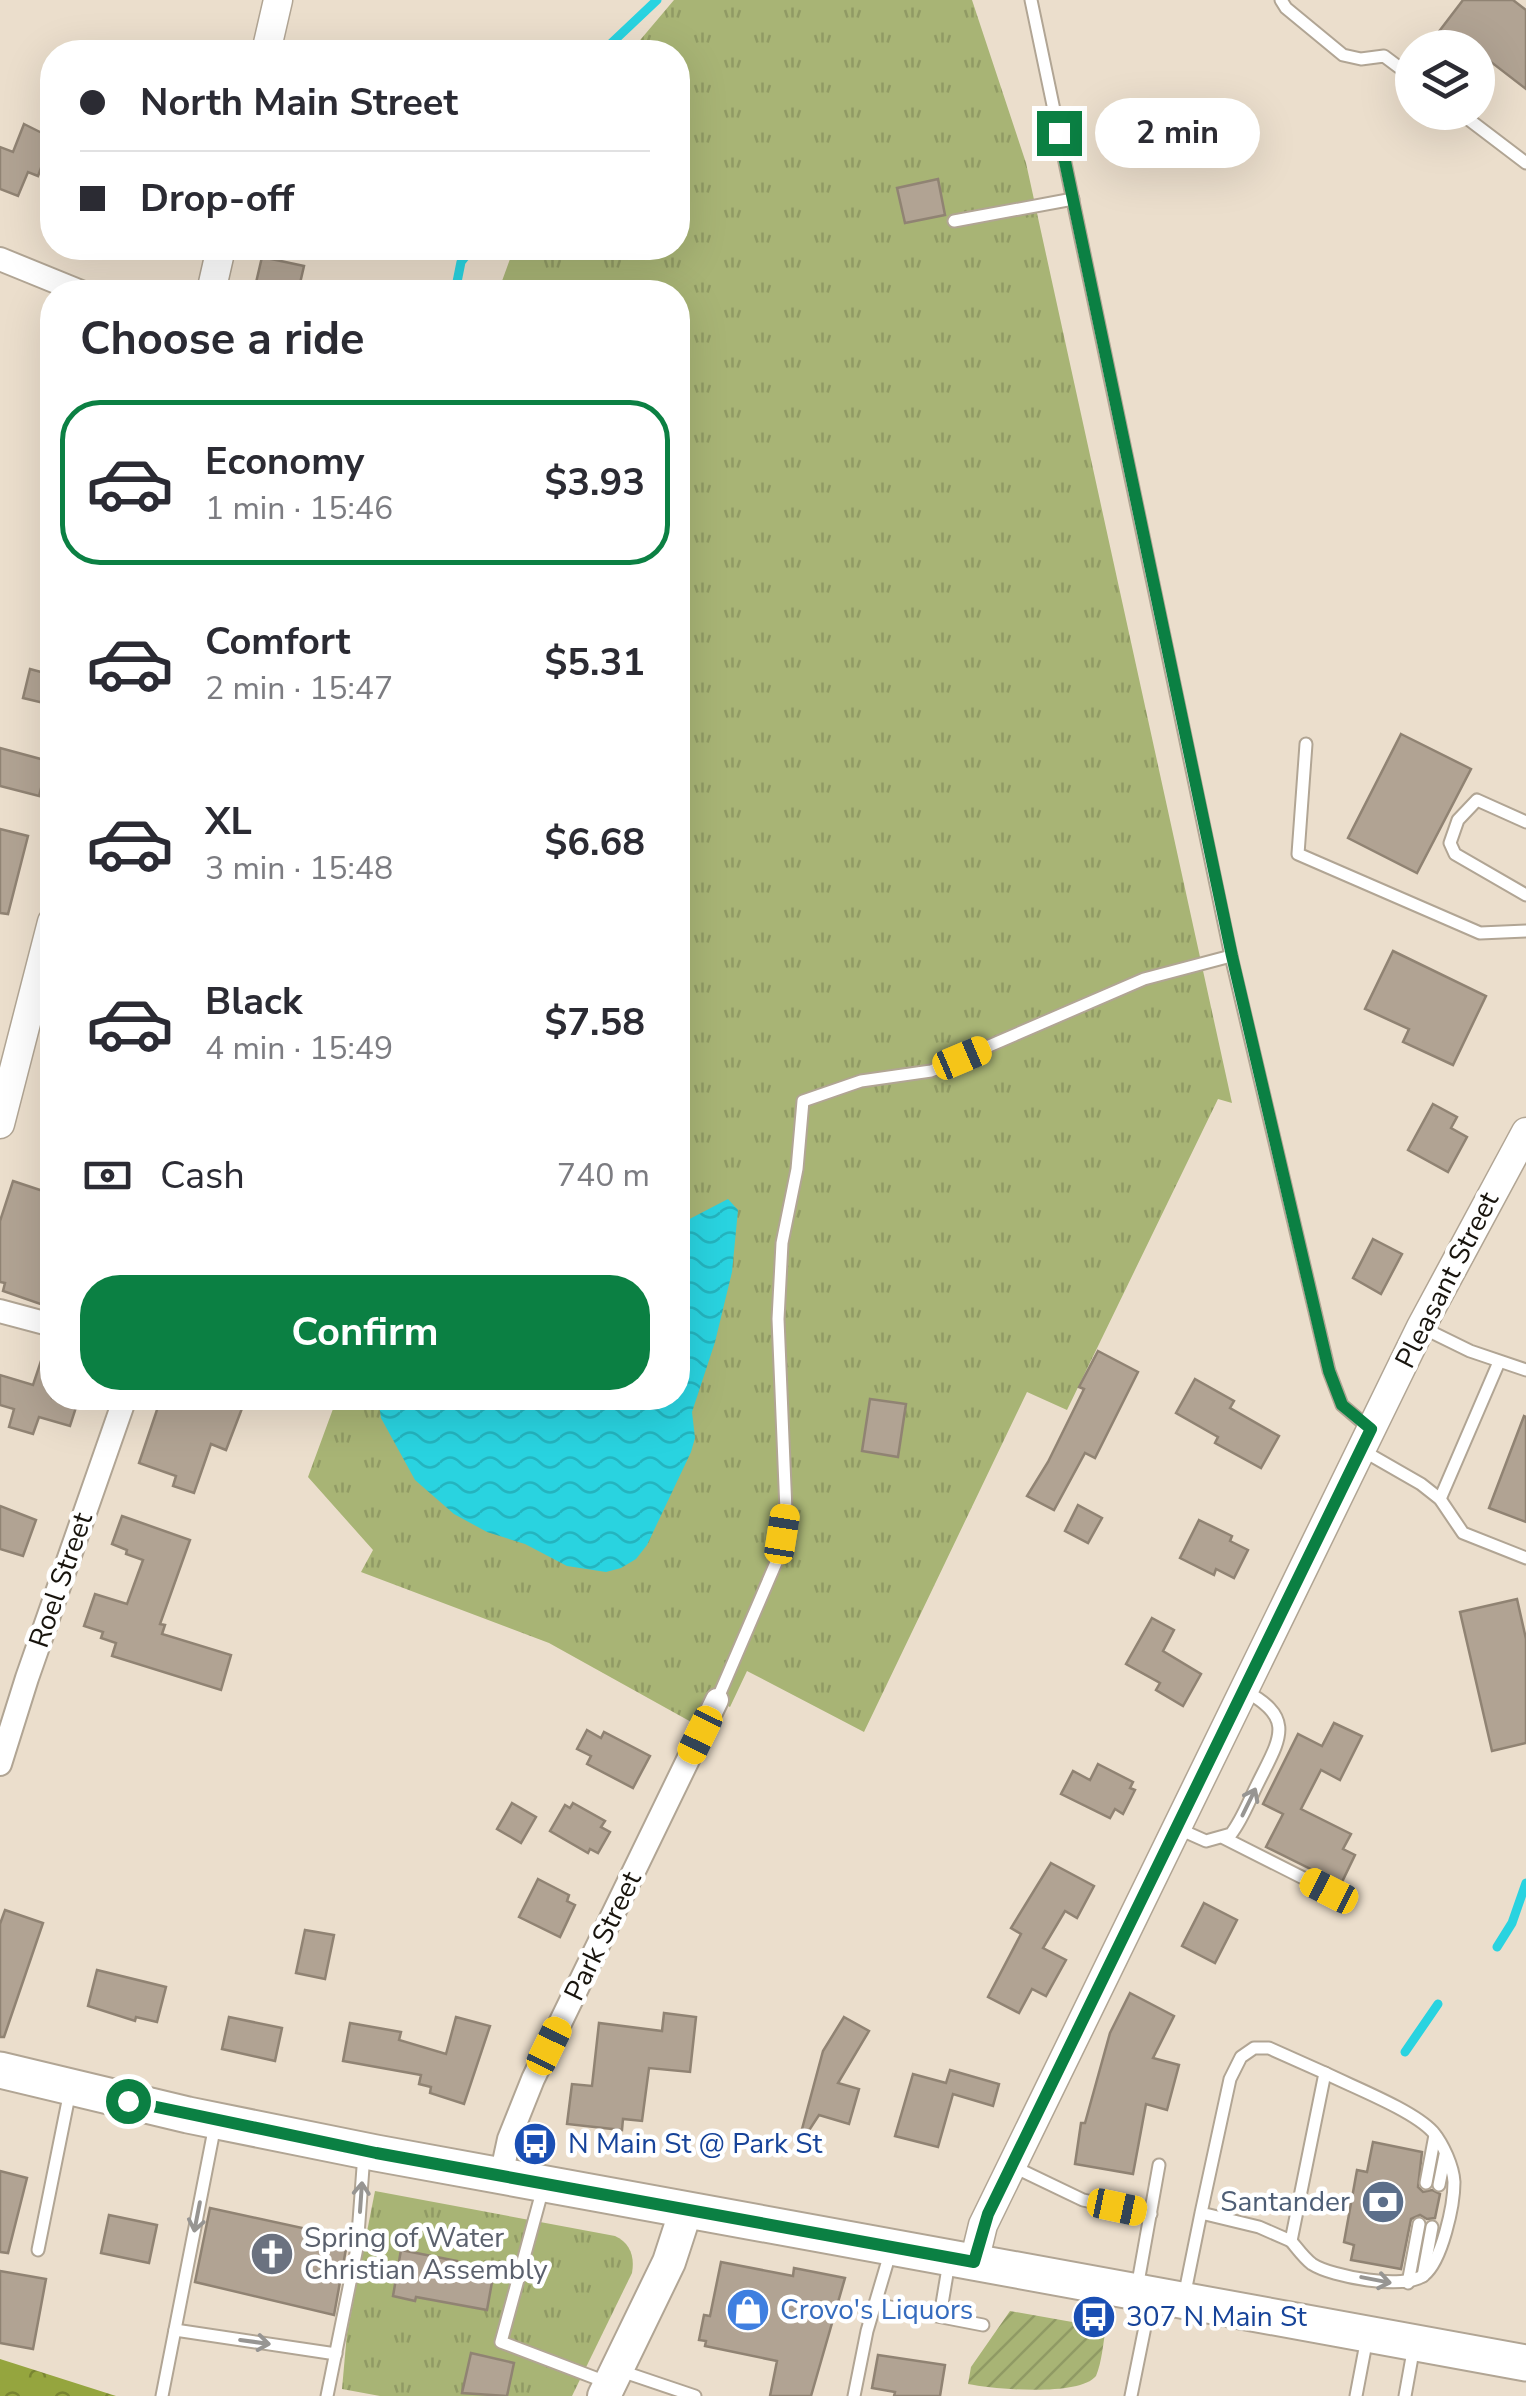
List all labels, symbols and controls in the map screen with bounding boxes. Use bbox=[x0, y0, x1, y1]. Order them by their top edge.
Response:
map controls bbox=[1395, 30, 1495, 130]
button: layers bbox=[1395, 30, 1495, 130]
text: North Main Street bbox=[140, 77, 458, 128]
callout: 2 min bbox=[1094, 98, 1259, 168]
route end bbox=[1037, 111, 1082, 156]
text: 2 min bbox=[1136, 111, 1219, 154]
text: Drop-off bbox=[140, 173, 294, 224]
text: Choose a ride bbox=[80, 309, 365, 370]
text: Economy bbox=[205, 436, 364, 487]
icon: car bbox=[85, 438, 175, 528]
text: $3.93 bbox=[544, 457, 645, 508]
text: 1 min · 15:46 bbox=[205, 487, 393, 530]
text: Comfort bbox=[205, 616, 350, 667]
icon: car bbox=[85, 618, 175, 708]
text: $5.31 bbox=[544, 637, 645, 688]
text: 2 min · 15:47 bbox=[205, 667, 393, 710]
text: XL bbox=[205, 796, 252, 847]
icon: car bbox=[85, 798, 175, 888]
text: $6.68 bbox=[544, 817, 645, 868]
text: 3 min · 15:48 bbox=[205, 847, 393, 890]
text: Black bbox=[205, 976, 302, 1027]
icon: car bbox=[85, 978, 175, 1068]
text: $7.58 bbox=[544, 997, 645, 1048]
text: 4 min · 15:49 bbox=[205, 1027, 393, 1070]
car bbox=[929, 1032, 995, 1084]
icon: cash bbox=[80, 1148, 135, 1203]
text: Cash bbox=[160, 1150, 245, 1201]
text: 740 m bbox=[557, 1154, 650, 1197]
street label: Pleasant Street bbox=[1386, 1185, 1508, 1375]
button: Confirm bbox=[80, 1275, 650, 1390]
car bbox=[762, 1502, 802, 1566]
street label: Roel Street bbox=[20, 1507, 102, 1653]
car bbox=[673, 1701, 727, 1769]
one-way arrow bbox=[1240, 1787, 1259, 1817]
car bbox=[1295, 1864, 1363, 1918]
street label: Park Street bbox=[555, 1865, 651, 2007]
car bbox=[522, 2012, 576, 2080]
route start bbox=[106, 2079, 151, 2124]
bus stop icon: N Main St @ Park St bbox=[512, 2121, 558, 2167]
place label: N Main St @ Park St bbox=[568, 2125, 822, 2163]
bank icon: Santander bbox=[1360, 2179, 1406, 2225]
one-way arrow bbox=[352, 2181, 371, 2213]
place label: Santander bbox=[1220, 2183, 1350, 2221]
car bbox=[1085, 2186, 1149, 2228]
one-way arrow bbox=[187, 2200, 206, 2232]
place label: Spring of Water Christian Assembly bbox=[304, 2219, 548, 2289]
church icon: Spring of Water Christian Assembly bbox=[249, 2231, 295, 2277]
one-way arrow bbox=[1359, 2271, 1392, 2290]
shop icon: Crovo's Liquors bbox=[725, 2287, 771, 2333]
place label: Crovo's Liquors bbox=[780, 2291, 973, 2329]
bus stop icon: 307 N Main St bbox=[1071, 2294, 1117, 2340]
place label: 307 N Main St bbox=[1126, 2298, 1307, 2336]
one-way arrow bbox=[239, 2333, 271, 2351]

